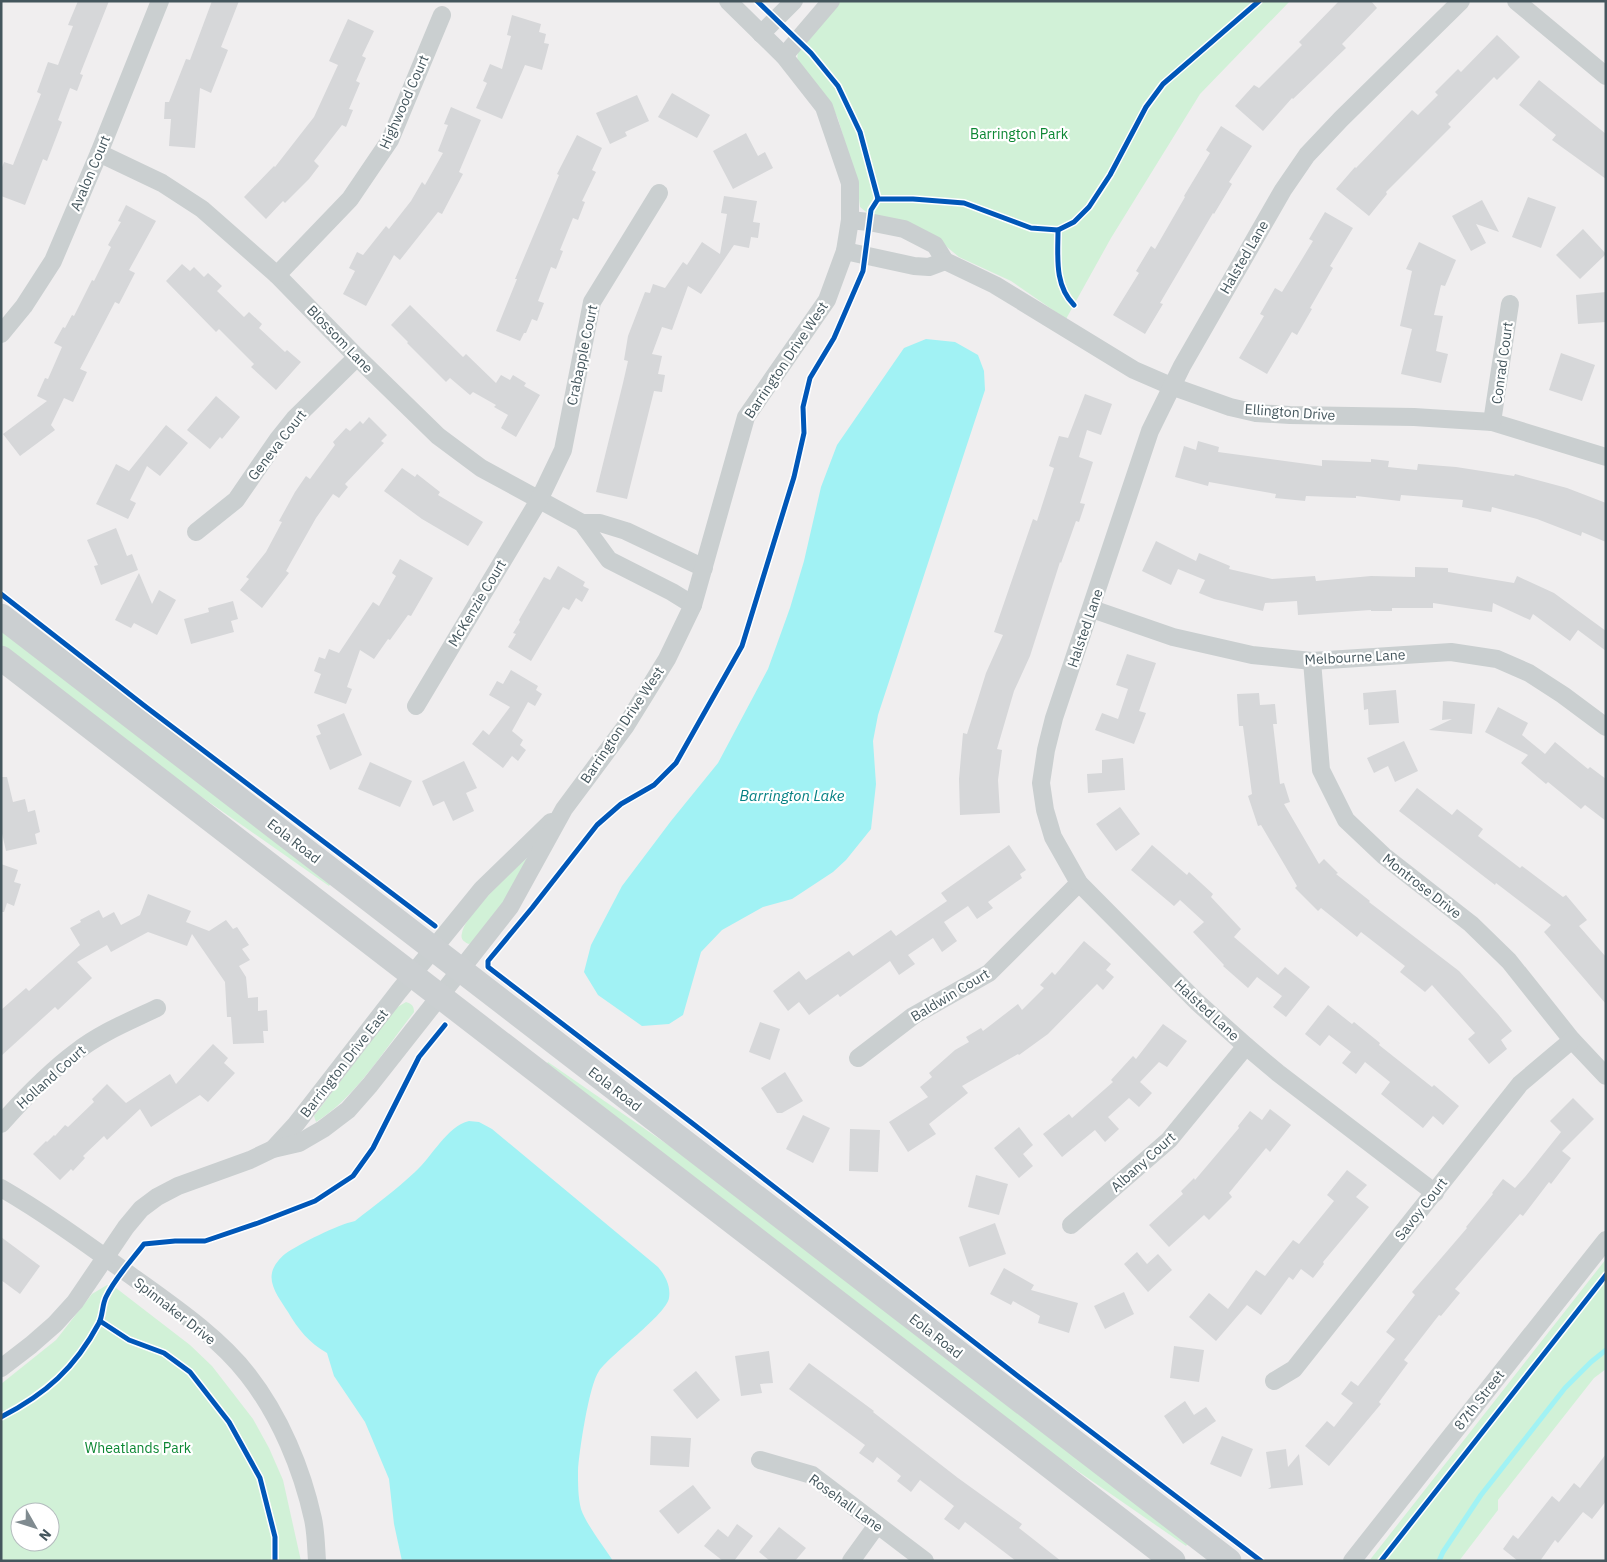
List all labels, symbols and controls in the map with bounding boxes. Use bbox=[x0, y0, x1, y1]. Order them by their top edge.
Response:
street label: Highwood Court bbox=[375, 52, 433, 152]
park label: Barrington Park bbox=[970, 125, 1069, 143]
street label: Avalon Court bbox=[66, 132, 114, 214]
street label: Halsted Lane bbox=[1216, 217, 1272, 297]
street label: Barrington Drive West bbox=[740, 298, 832, 422]
street label: Blossom Lane bbox=[303, 301, 377, 377]
street label: Crabapple Court bbox=[563, 303, 601, 407]
street label: Conrad Court bbox=[1487, 321, 1517, 405]
street label: Ellington Drive bbox=[1244, 400, 1336, 424]
street label: Geneva Court bbox=[244, 406, 310, 484]
street label: McKenzie Court bbox=[444, 556, 510, 650]
street label: Halsted Lane bbox=[1063, 586, 1107, 670]
street label: Melbourne Lane bbox=[1304, 645, 1406, 669]
street label: Barrington Drive West bbox=[576, 663, 668, 787]
water label: Barrington Lake bbox=[740, 786, 845, 805]
street label: Eola Road bbox=[264, 815, 324, 867]
street label: Montrose Drive bbox=[1379, 850, 1465, 923]
street label: Baldwin Court bbox=[907, 964, 993, 1026]
street label: Halsted Lane bbox=[1171, 975, 1243, 1045]
street label: Barrington Drive East bbox=[296, 1005, 392, 1121]
street label: Holland Court bbox=[13, 1041, 89, 1113]
street label: Eola Road bbox=[585, 1063, 645, 1115]
street label: Albany Court bbox=[1107, 1128, 1179, 1196]
street label: Savoy Court bbox=[1391, 1174, 1451, 1244]
street label: Spinnaker Drive bbox=[130, 1273, 220, 1349]
street label: Eola Road bbox=[906, 1310, 966, 1362]
street label: 87th Street bbox=[1450, 1366, 1508, 1434]
park label: Wheatlands Park bbox=[85, 1439, 192, 1457]
street label: Rosehall Lane bbox=[805, 1470, 887, 1536]
north arrow bbox=[10, 1502, 60, 1552]
text: N bbox=[35, 1526, 55, 1545]

